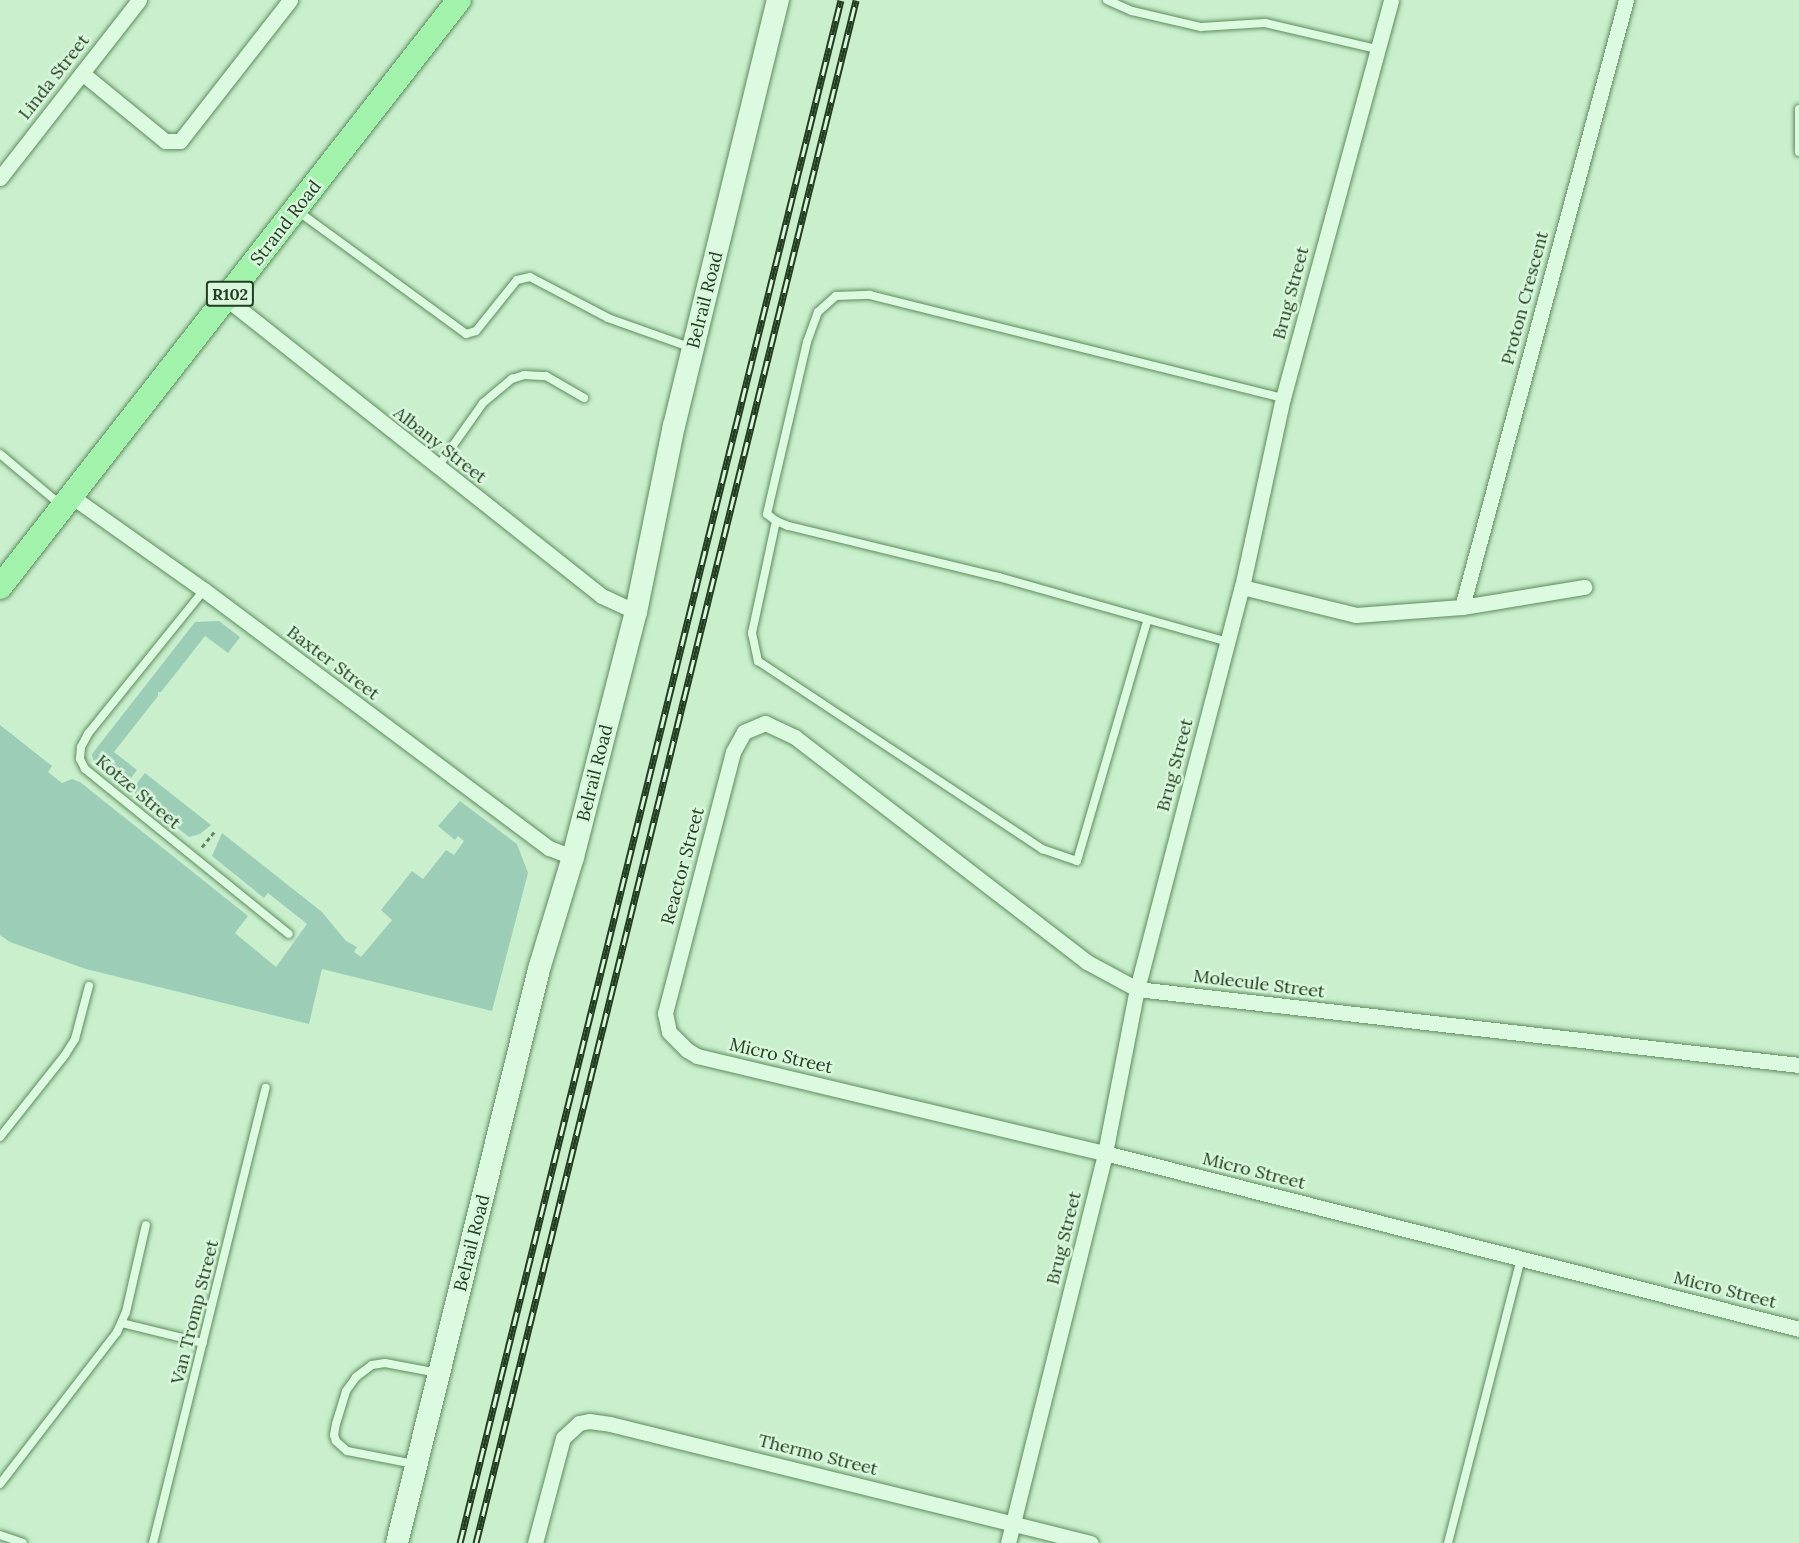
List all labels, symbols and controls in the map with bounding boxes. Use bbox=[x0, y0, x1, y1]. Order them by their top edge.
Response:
street label: Linda Street bbox=[14, 30, 94, 124]
street label: Strand Road bbox=[246, 176, 326, 270]
street label: Proton Crescent bbox=[1497, 229, 1553, 367]
street label: Brug Street bbox=[1268, 244, 1314, 342]
street label: Belrail Road bbox=[683, 249, 727, 351]
road number: R102 bbox=[204, 281, 256, 307]
street label: Albany Street bbox=[389, 402, 491, 488]
street label: Baxter Street bbox=[282, 621, 384, 705]
street label: Brug Street bbox=[1152, 716, 1198, 814]
street label: Belrail Road bbox=[573, 722, 617, 824]
street label: Kotze Street bbox=[91, 750, 185, 834]
street label: Reactor Street bbox=[657, 805, 709, 927]
street label: Molecule Street bbox=[1192, 965, 1326, 1003]
street label: Micro Street bbox=[727, 1034, 835, 1078]
street label: Micro Street bbox=[1200, 1148, 1308, 1194]
street label: Brug Street bbox=[1042, 1189, 1086, 1287]
street label: Belrail Road bbox=[450, 1192, 494, 1294]
street label: Van Tromp Street bbox=[167, 1237, 223, 1387]
street label: Micro Street bbox=[1671, 1267, 1779, 1313]
street label: Thermo Street bbox=[756, 1430, 880, 1480]

